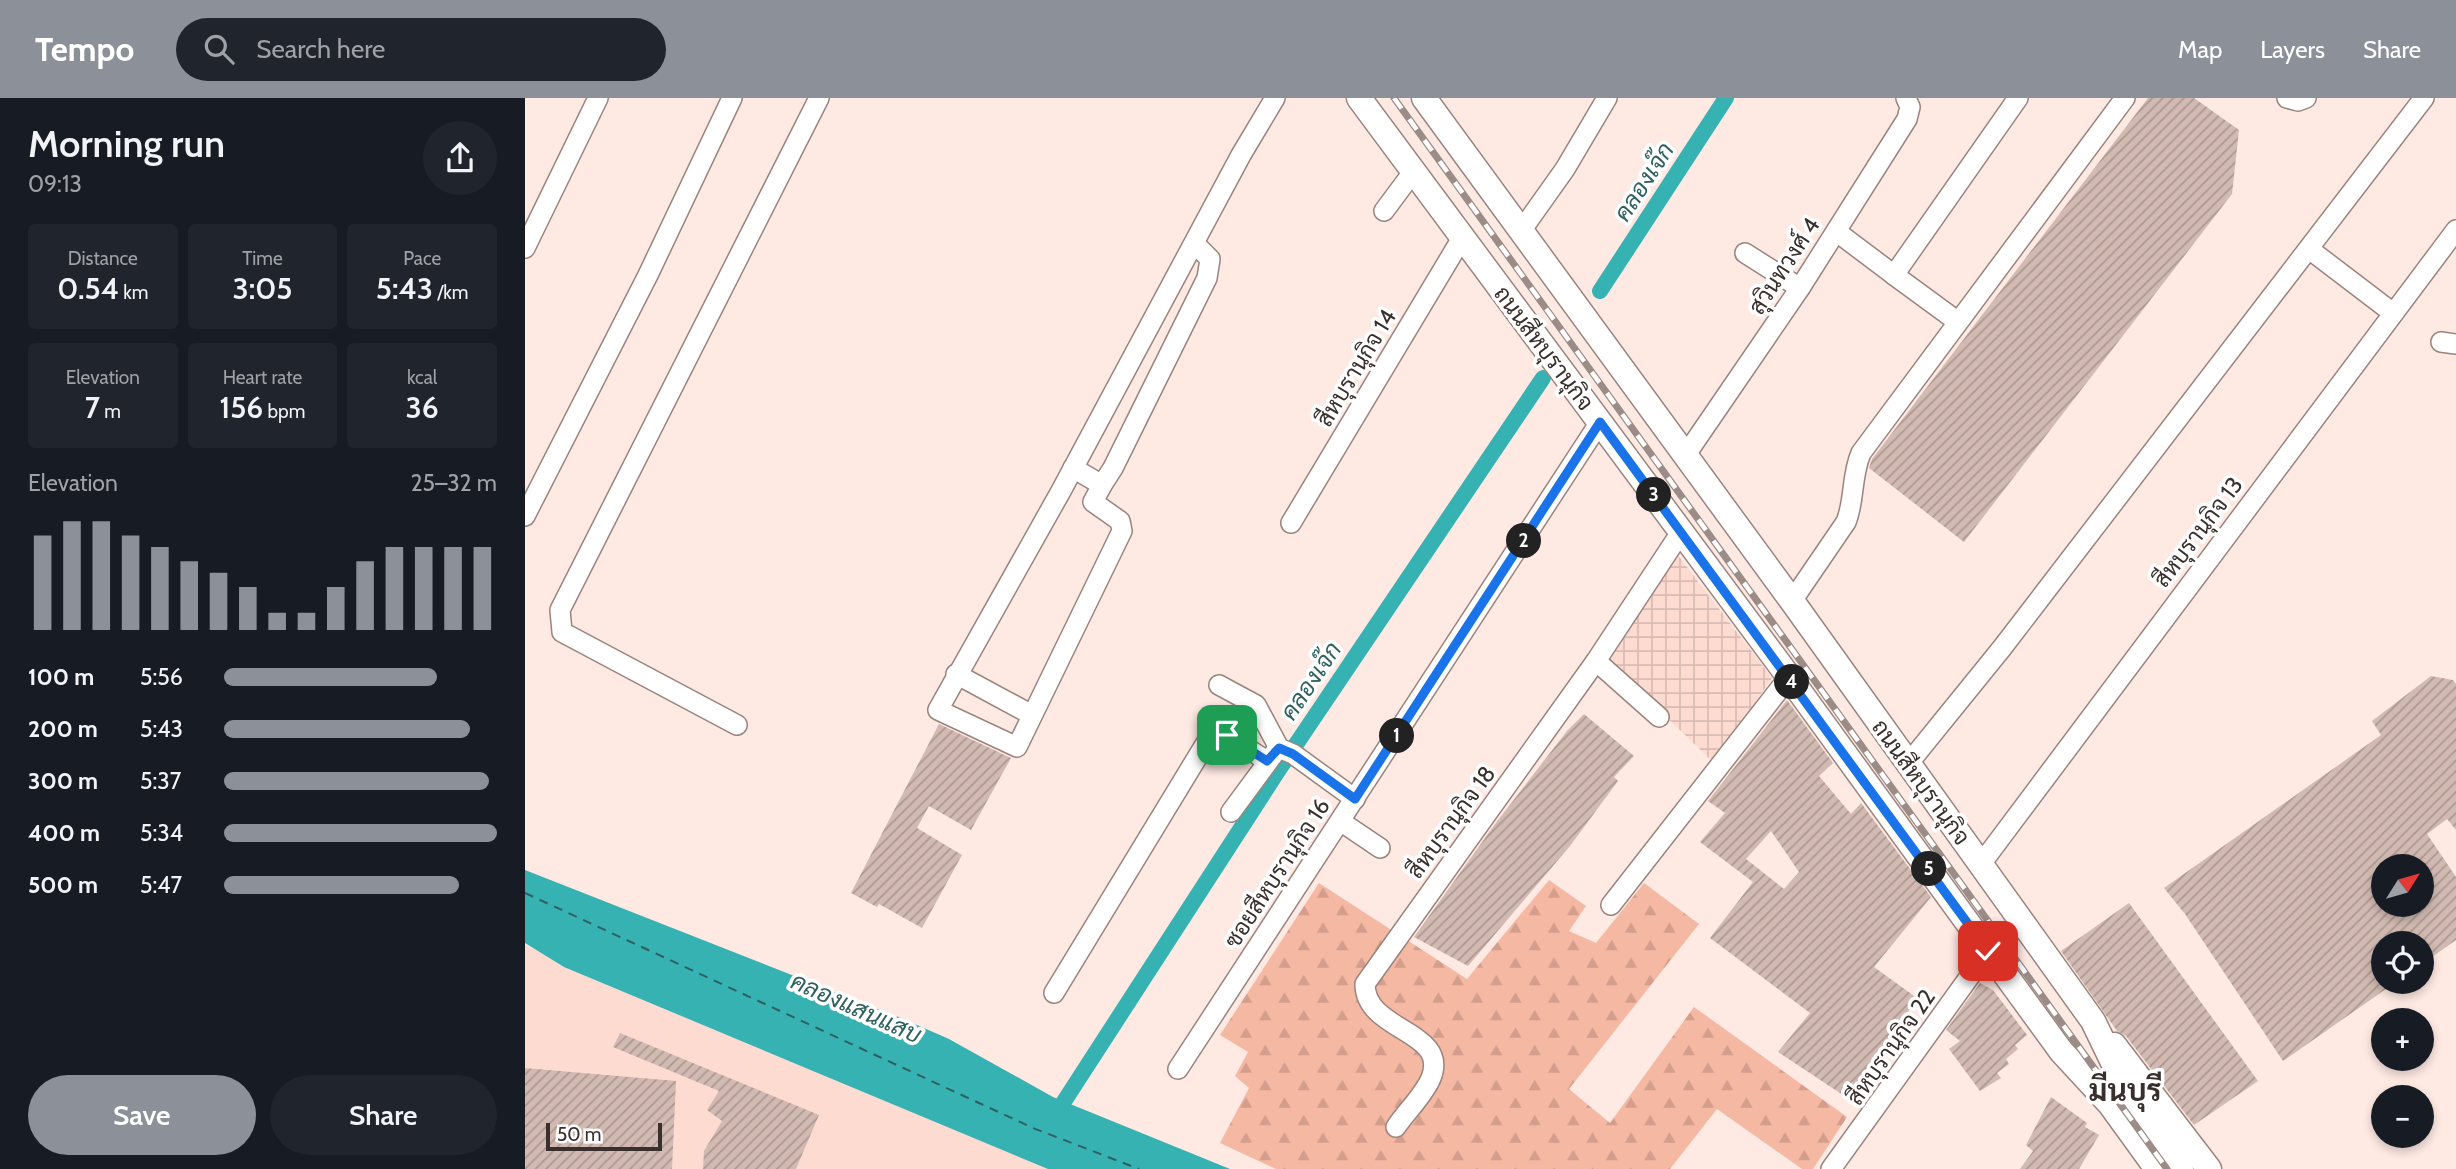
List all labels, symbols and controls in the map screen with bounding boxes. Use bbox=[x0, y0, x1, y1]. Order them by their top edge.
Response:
search box bbox=[176, 18, 666, 81]
text: Tempo bbox=[35, 29, 134, 69]
icon: search bbox=[200, 30, 238, 68]
text: Search here bbox=[256, 33, 385, 65]
text: Map bbox=[2178, 35, 2222, 64]
text: Layers bbox=[2260, 35, 2325, 64]
text: Share bbox=[2363, 35, 2421, 64]
text: Morning run bbox=[28, 120, 225, 167]
button: share bbox=[423, 121, 497, 195]
water label: คลองเจ๊ก bbox=[1607, 137, 1680, 227]
text: 09:13 bbox=[28, 170, 82, 198]
street label: สุวินทวงศ์ 4 bbox=[1741, 211, 1827, 321]
text: Distance bbox=[68, 247, 138, 270]
text: Time bbox=[242, 247, 283, 270]
text: Pace bbox=[403, 247, 441, 270]
text: 0.54 bbox=[57, 270, 119, 307]
text: 3:05 bbox=[233, 270, 292, 307]
text: 5:43 bbox=[376, 270, 433, 307]
street label: ถนนสีหบุรานุกิจ bbox=[1487, 280, 1601, 417]
text: km bbox=[119, 281, 148, 304]
text: /km bbox=[433, 281, 468, 304]
street label: สีหบุรานุกิจ 14 bbox=[1309, 304, 1404, 433]
text: Elevation bbox=[66, 366, 140, 389]
text: Heart rate bbox=[223, 366, 302, 389]
text: kcal bbox=[407, 366, 437, 389]
text: 7 bbox=[85, 389, 100, 426]
text: 156 bbox=[220, 389, 263, 426]
text: 36 bbox=[406, 389, 439, 426]
text: m bbox=[100, 400, 121, 423]
text: bpm bbox=[263, 400, 305, 423]
text: Elevation bbox=[28, 469, 118, 497]
text: 25–32 m bbox=[410, 469, 497, 497]
street label: สีหบุรานุกิจ 13 bbox=[2147, 471, 2250, 594]
pin: 3 bbox=[1637, 478, 1671, 512]
text: 3 bbox=[1648, 483, 1659, 506]
pin: 2 bbox=[1507, 524, 1541, 558]
text: 2 bbox=[1518, 529, 1529, 552]
water label: คลองเจ๊ก bbox=[1274, 636, 1347, 725]
text: 100 m bbox=[28, 663, 94, 691]
text: 5:56 bbox=[140, 663, 183, 691]
pin: 4 bbox=[1775, 664, 1809, 700]
text: 4 bbox=[1786, 670, 1797, 693]
pin bbox=[1197, 705, 1257, 765]
street label: ถนนสีหบุรานุกิจ bbox=[1864, 713, 1977, 851]
text: 200 m bbox=[28, 715, 98, 743]
text: 5:43 bbox=[140, 715, 183, 743]
icon: arrive bbox=[1208, 716, 1246, 754]
pin: 1 bbox=[1379, 718, 1415, 754]
text: 1 bbox=[1393, 724, 1400, 747]
street label: สีหบุรานุกิจ 18 bbox=[1400, 760, 1503, 885]
text: 300 m bbox=[28, 767, 98, 795]
text: 5:37 bbox=[140, 767, 181, 795]
street label: ซอยสีหบุรานุกิจ 16 bbox=[1217, 793, 1337, 954]
text: 400 m bbox=[28, 819, 100, 847]
text: 5:34 bbox=[140, 819, 183, 847]
pin: 5 bbox=[1911, 852, 1947, 886]
north arrow bbox=[2371, 854, 2434, 917]
map controls bbox=[2371, 854, 2434, 1148]
text: 5 bbox=[1923, 857, 1934, 880]
text: 500 m bbox=[28, 871, 98, 899]
text: 5:47 bbox=[140, 871, 182, 899]
pin bbox=[1958, 921, 2018, 981]
button: locate bbox=[2371, 931, 2434, 994]
icon: check bbox=[1969, 932, 2007, 970]
water label: คลองแสนแสบ bbox=[786, 966, 926, 1049]
street label: สีหบุรานุกิจ 22 bbox=[1840, 983, 1943, 1111]
button: + bbox=[2371, 1008, 2434, 1071]
district label: มีนบุรี bbox=[2089, 1071, 2162, 1112]
button: Save bbox=[28, 1075, 256, 1155]
button: Share bbox=[270, 1075, 497, 1155]
button: − bbox=[2371, 1085, 2434, 1148]
scale bar bbox=[546, 1120, 661, 1152]
text: 50 m bbox=[557, 1123, 601, 1146]

